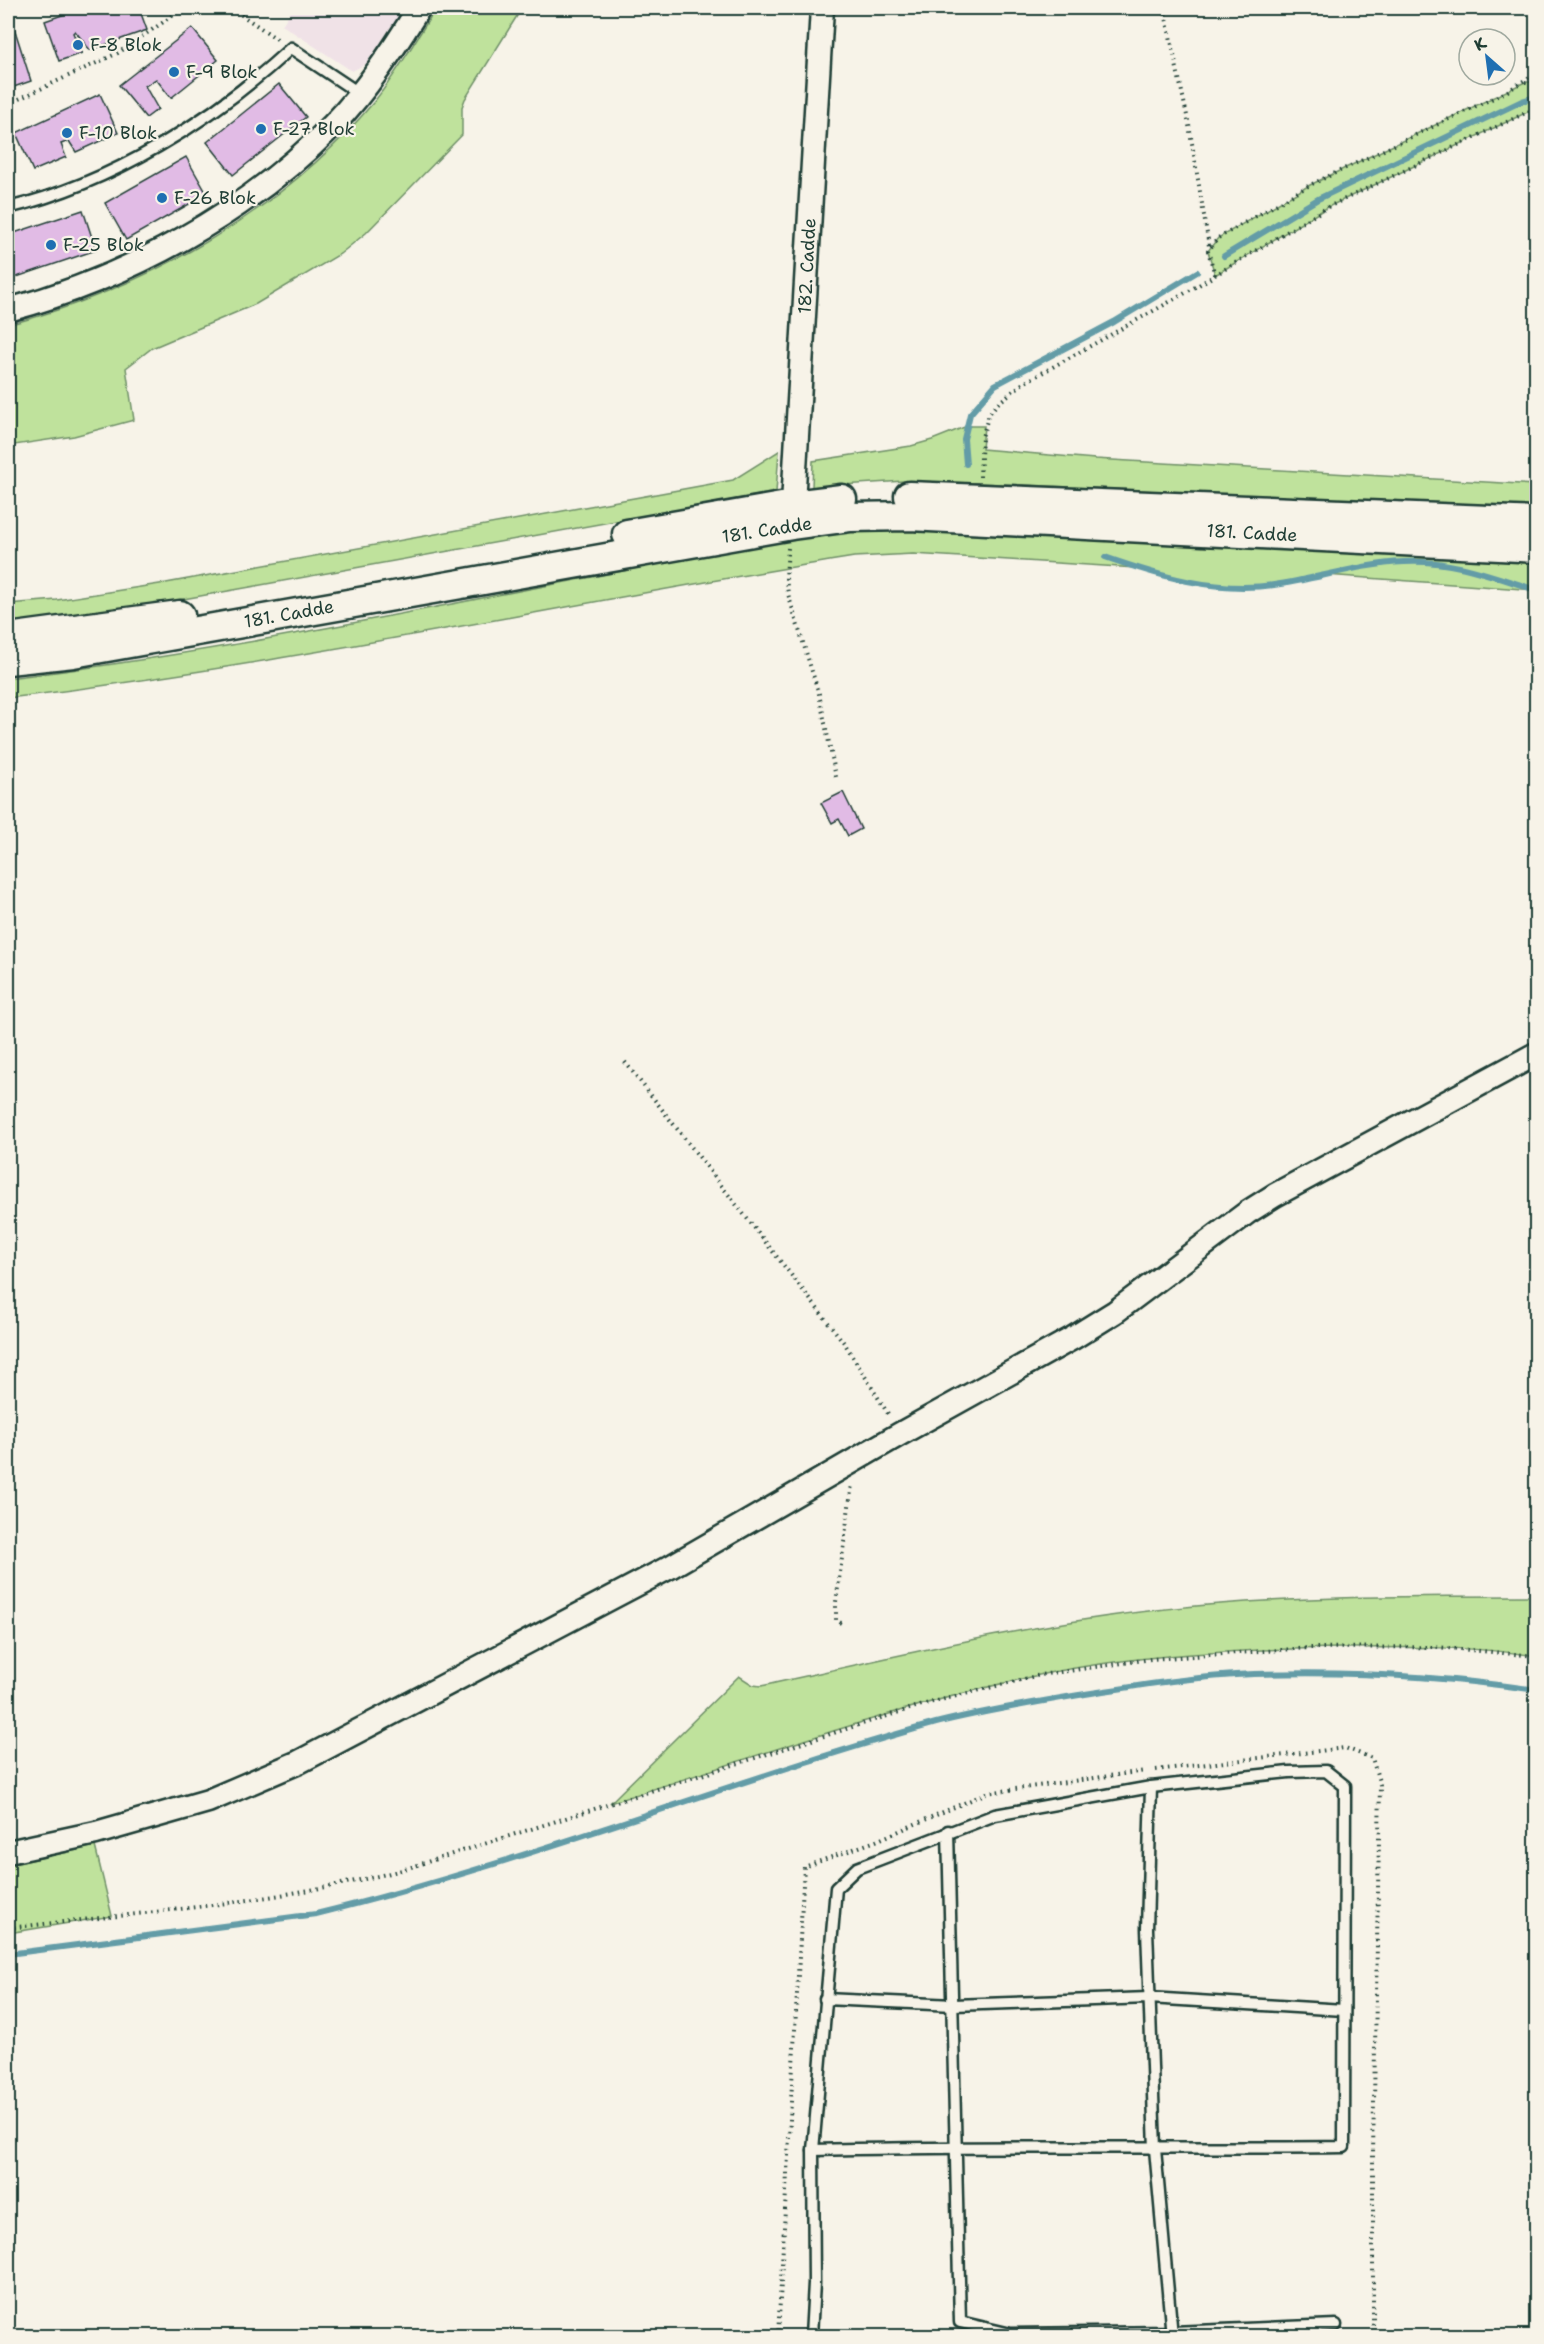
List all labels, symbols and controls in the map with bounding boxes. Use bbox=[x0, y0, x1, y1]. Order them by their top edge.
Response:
north arrow bbox=[1457, 27, 1517, 87]
text: K bbox=[1470, 32, 1490, 56]
place label: F-8 Blok bbox=[90, 33, 162, 57]
marker: F-8 Blok bbox=[71, 38, 85, 52]
place label: F-9 Blok bbox=[186, 60, 258, 84]
marker: F-9 Blok bbox=[167, 65, 181, 79]
place label: F-27 Blok bbox=[273, 117, 355, 141]
place label: F-10 Blok bbox=[79, 121, 157, 145]
marker: F-27 Blok bbox=[254, 122, 268, 136]
marker: F-10 Blok bbox=[60, 126, 74, 140]
place label: F-26 Blok bbox=[174, 186, 256, 210]
marker: F-26 Blok bbox=[155, 191, 169, 205]
street label: 182. Cadde bbox=[793, 217, 821, 315]
place label: F-25 Blok bbox=[63, 233, 144, 257]
marker: F-25 Blok bbox=[44, 238, 58, 252]
street label: 181. Cadde bbox=[720, 511, 814, 549]
street label: 181. Cadde bbox=[1206, 519, 1298, 547]
street label: 181. Cadde bbox=[242, 594, 336, 634]

